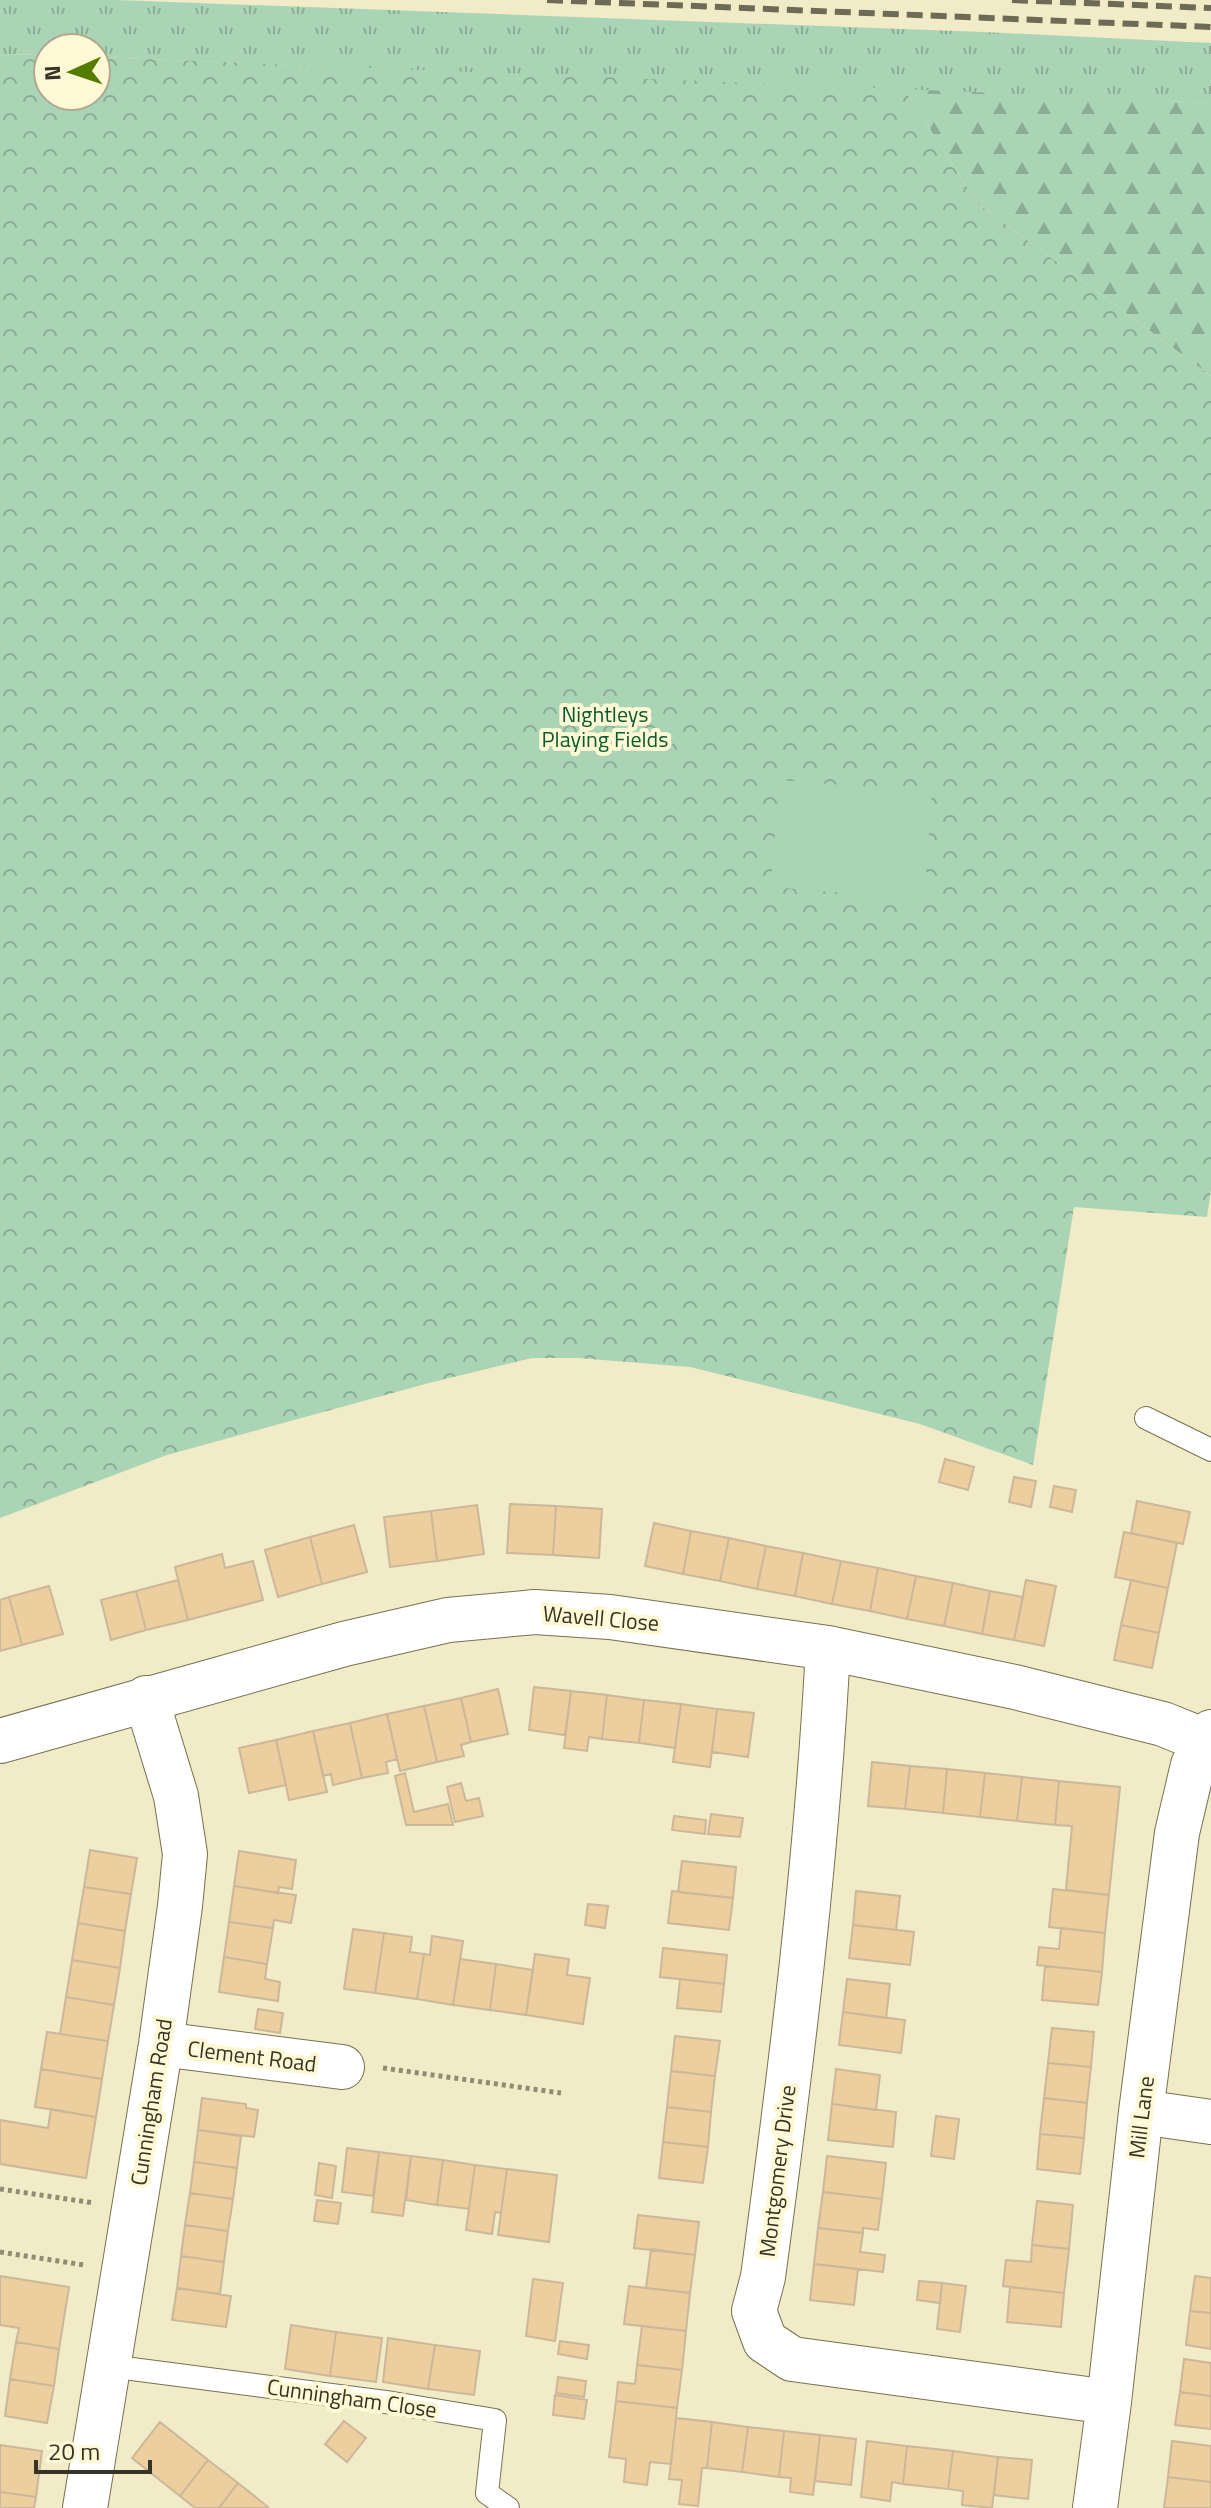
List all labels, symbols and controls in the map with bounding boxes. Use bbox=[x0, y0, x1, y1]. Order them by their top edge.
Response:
north arrow bbox=[32, 32, 112, 112]
text: N bbox=[35, 65, 69, 82]
park label: Nightleys Playing Fields bbox=[542, 697, 668, 756]
street label: Wavell Close bbox=[541, 1596, 661, 1640]
street label: Cunningham Road bbox=[121, 2016, 181, 2188]
street label: Clement Road bbox=[186, 2031, 318, 2081]
street label: Mill Lane bbox=[1119, 2074, 1163, 2160]
street label: Montgomery Drive bbox=[750, 2083, 804, 2259]
street label: Cunningham Close bbox=[265, 2369, 439, 2427]
scale bar bbox=[36, 2424, 150, 2474]
text: 20 m bbox=[48, 2433, 100, 2469]

